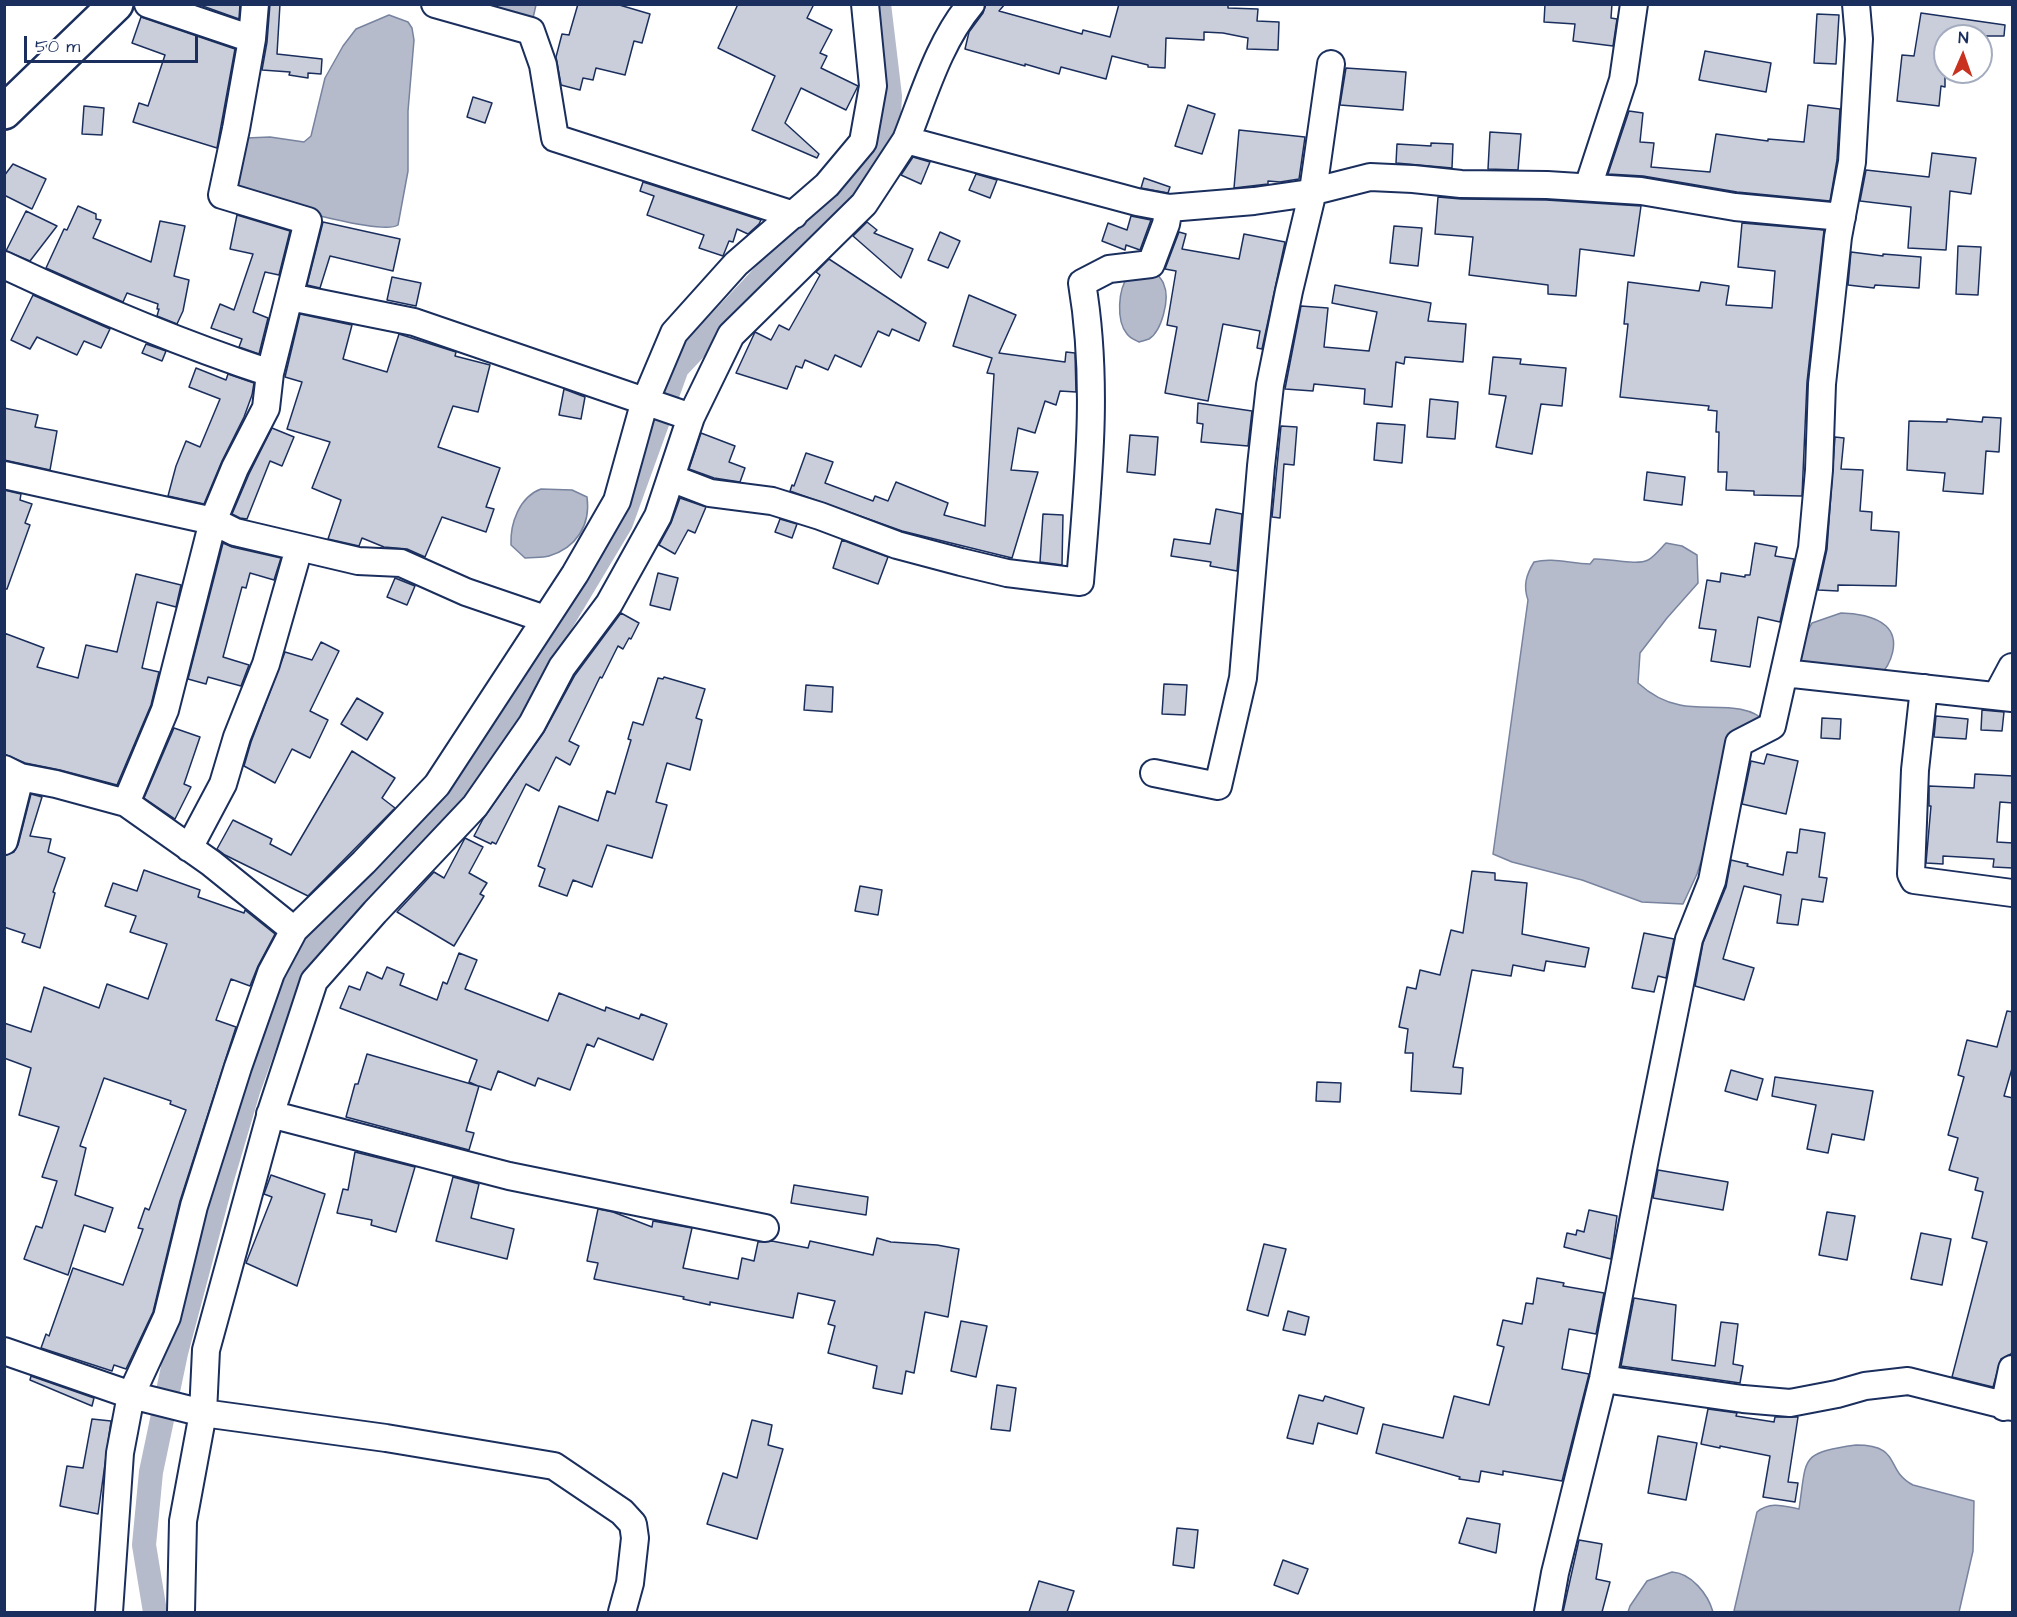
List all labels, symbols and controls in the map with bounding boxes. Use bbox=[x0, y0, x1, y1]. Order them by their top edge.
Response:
scale bar bbox=[27, 24, 201, 62]
north arrow bbox=[1933, 24, 1993, 84]
text: N bbox=[1958, 27, 1969, 49]
text: 50 m bbox=[35, 34, 80, 59]

